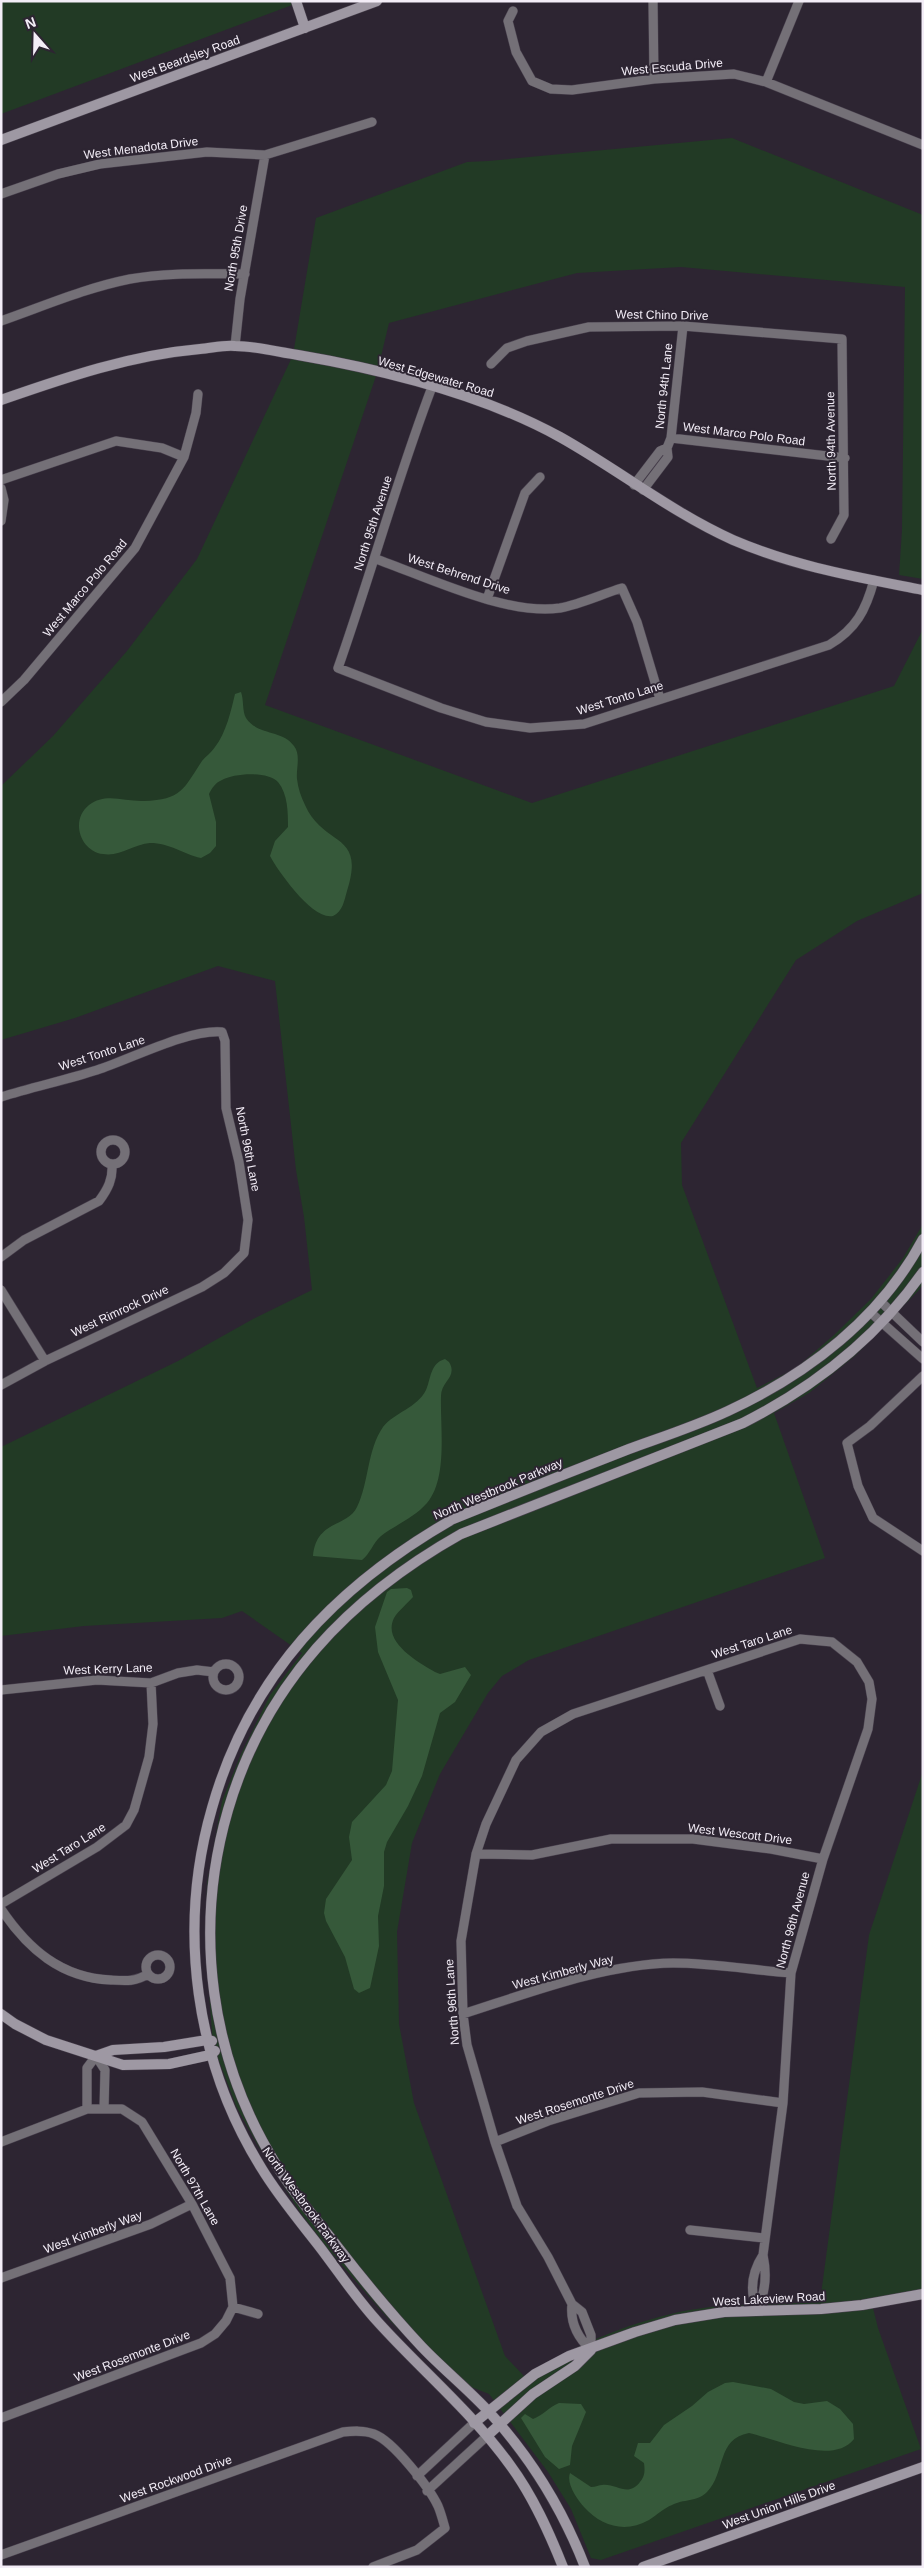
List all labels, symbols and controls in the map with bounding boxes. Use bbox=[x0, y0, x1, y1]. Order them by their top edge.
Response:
north arrow bbox=[10, 10, 60, 60]
text: N bbox=[23, 14, 38, 32]
street label: West Beardsley Road bbox=[128, 33, 242, 85]
street label: West Escuda Drive bbox=[621, 56, 724, 78]
street label: West Menadota Drive bbox=[83, 134, 199, 162]
street label: North 95th Drive bbox=[222, 203, 251, 292]
street label: West Chino Drive bbox=[615, 307, 709, 323]
street label: North 94th Lane bbox=[653, 342, 675, 430]
street label: West Edgewater Road bbox=[376, 354, 496, 400]
street label: North 94th Avenue bbox=[823, 391, 839, 491]
street label: West Marco Polo Road bbox=[682, 420, 806, 448]
street label: North 95th Avenue bbox=[351, 473, 395, 572]
street label: West Marco Polo Road bbox=[40, 536, 130, 640]
street label: West Behrend Drive bbox=[406, 551, 512, 597]
street label: West Tonto Lane bbox=[575, 678, 665, 718]
street label: West Tonto Lane bbox=[57, 1032, 147, 1074]
street label: North 96th Lane bbox=[233, 1105, 263, 1193]
street label: West Rimrock Drive bbox=[69, 1282, 171, 1340]
street label: North Westbrook Parkway bbox=[431, 1455, 565, 1523]
street label: West Taro Lane bbox=[710, 1622, 794, 1662]
street label: West Kerry Lane bbox=[63, 1660, 153, 1678]
street label: West Taro Lane bbox=[30, 1820, 108, 1876]
street label: West Wescott Drive bbox=[687, 1821, 793, 1847]
street label: North 96th Avenue bbox=[773, 1870, 813, 1970]
street label: West Kimberly Way bbox=[511, 1952, 615, 1992]
street label: North 96th Lane bbox=[442, 1958, 462, 2045]
street label: West Rosemonte Drive bbox=[514, 2076, 636, 2128]
street label: North Westbrook Parkway bbox=[259, 2145, 353, 2265]
street label: North 97th Lane bbox=[167, 2146, 223, 2228]
street label: West Kimberly Way bbox=[42, 2208, 144, 2256]
street label: West Lakeview Road bbox=[712, 2289, 826, 2309]
street label: West Rosemonte Drive bbox=[72, 2327, 192, 2385]
street label: West Rockwood Drive bbox=[118, 2452, 234, 2506]
street label: West Union Hills Drive bbox=[721, 2478, 838, 2532]

